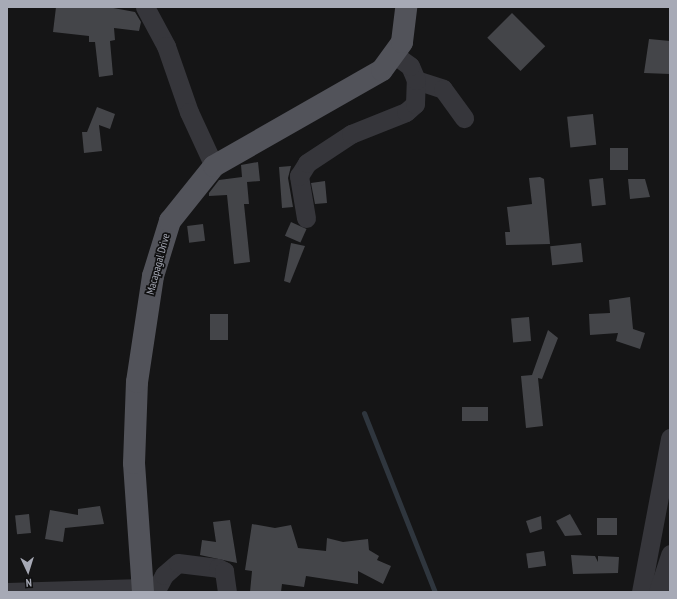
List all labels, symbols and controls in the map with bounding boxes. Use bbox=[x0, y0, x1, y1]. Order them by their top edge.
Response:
street label: Macapagal Drive bbox=[143, 232, 173, 296]
north arrow bbox=[8, 551, 48, 591]
text: N bbox=[25, 576, 32, 590]

